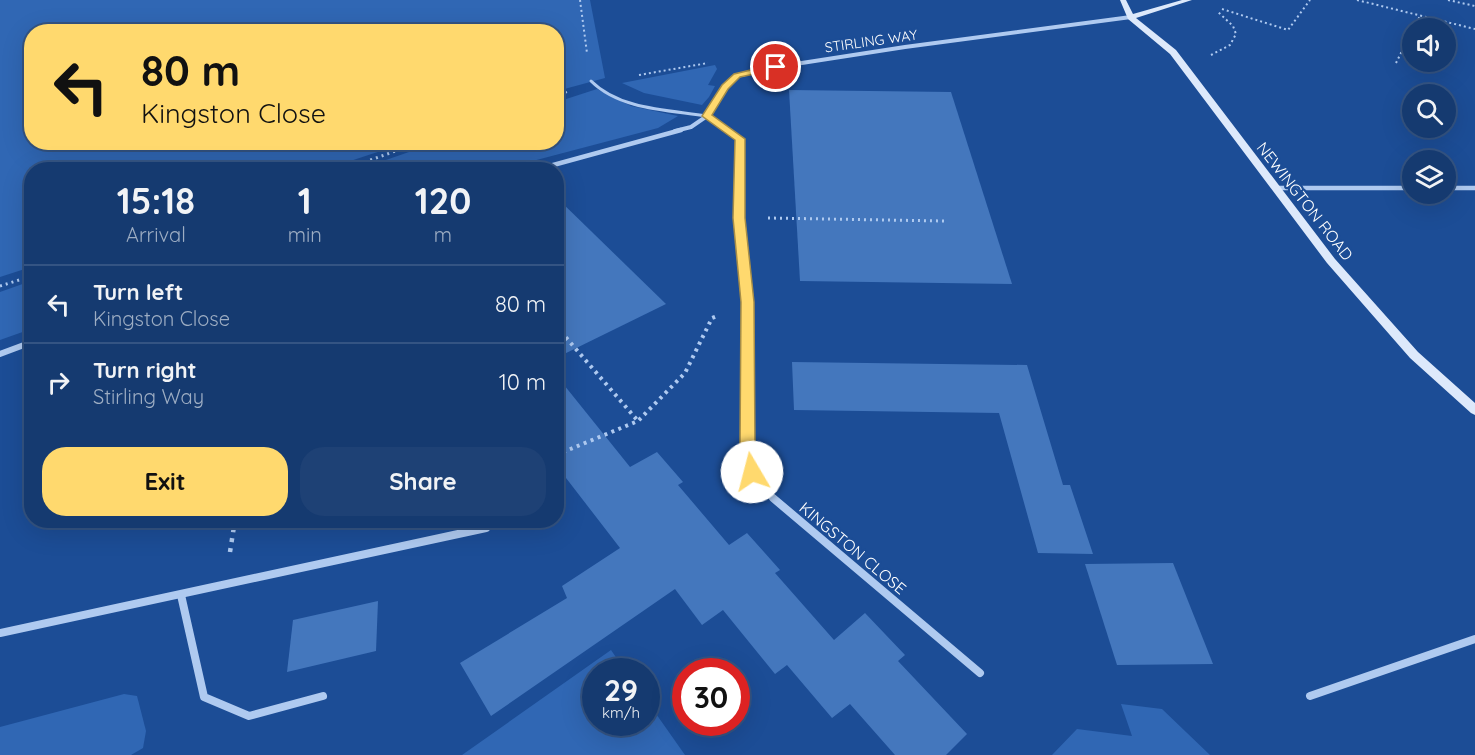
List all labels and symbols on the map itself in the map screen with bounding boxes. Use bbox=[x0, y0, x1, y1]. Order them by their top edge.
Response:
street label: STIRLING WAY bbox=[823, 26, 919, 56]
pin bbox=[750, 41, 801, 92]
street label: NEWINGTON ROAD bbox=[1253, 138, 1357, 264]
position arrow bbox=[720, 440, 784, 504]
street label: KINGSTON CLOSE bbox=[796, 497, 910, 599]
speed limit sign: 30 bbox=[672, 658, 750, 736]

